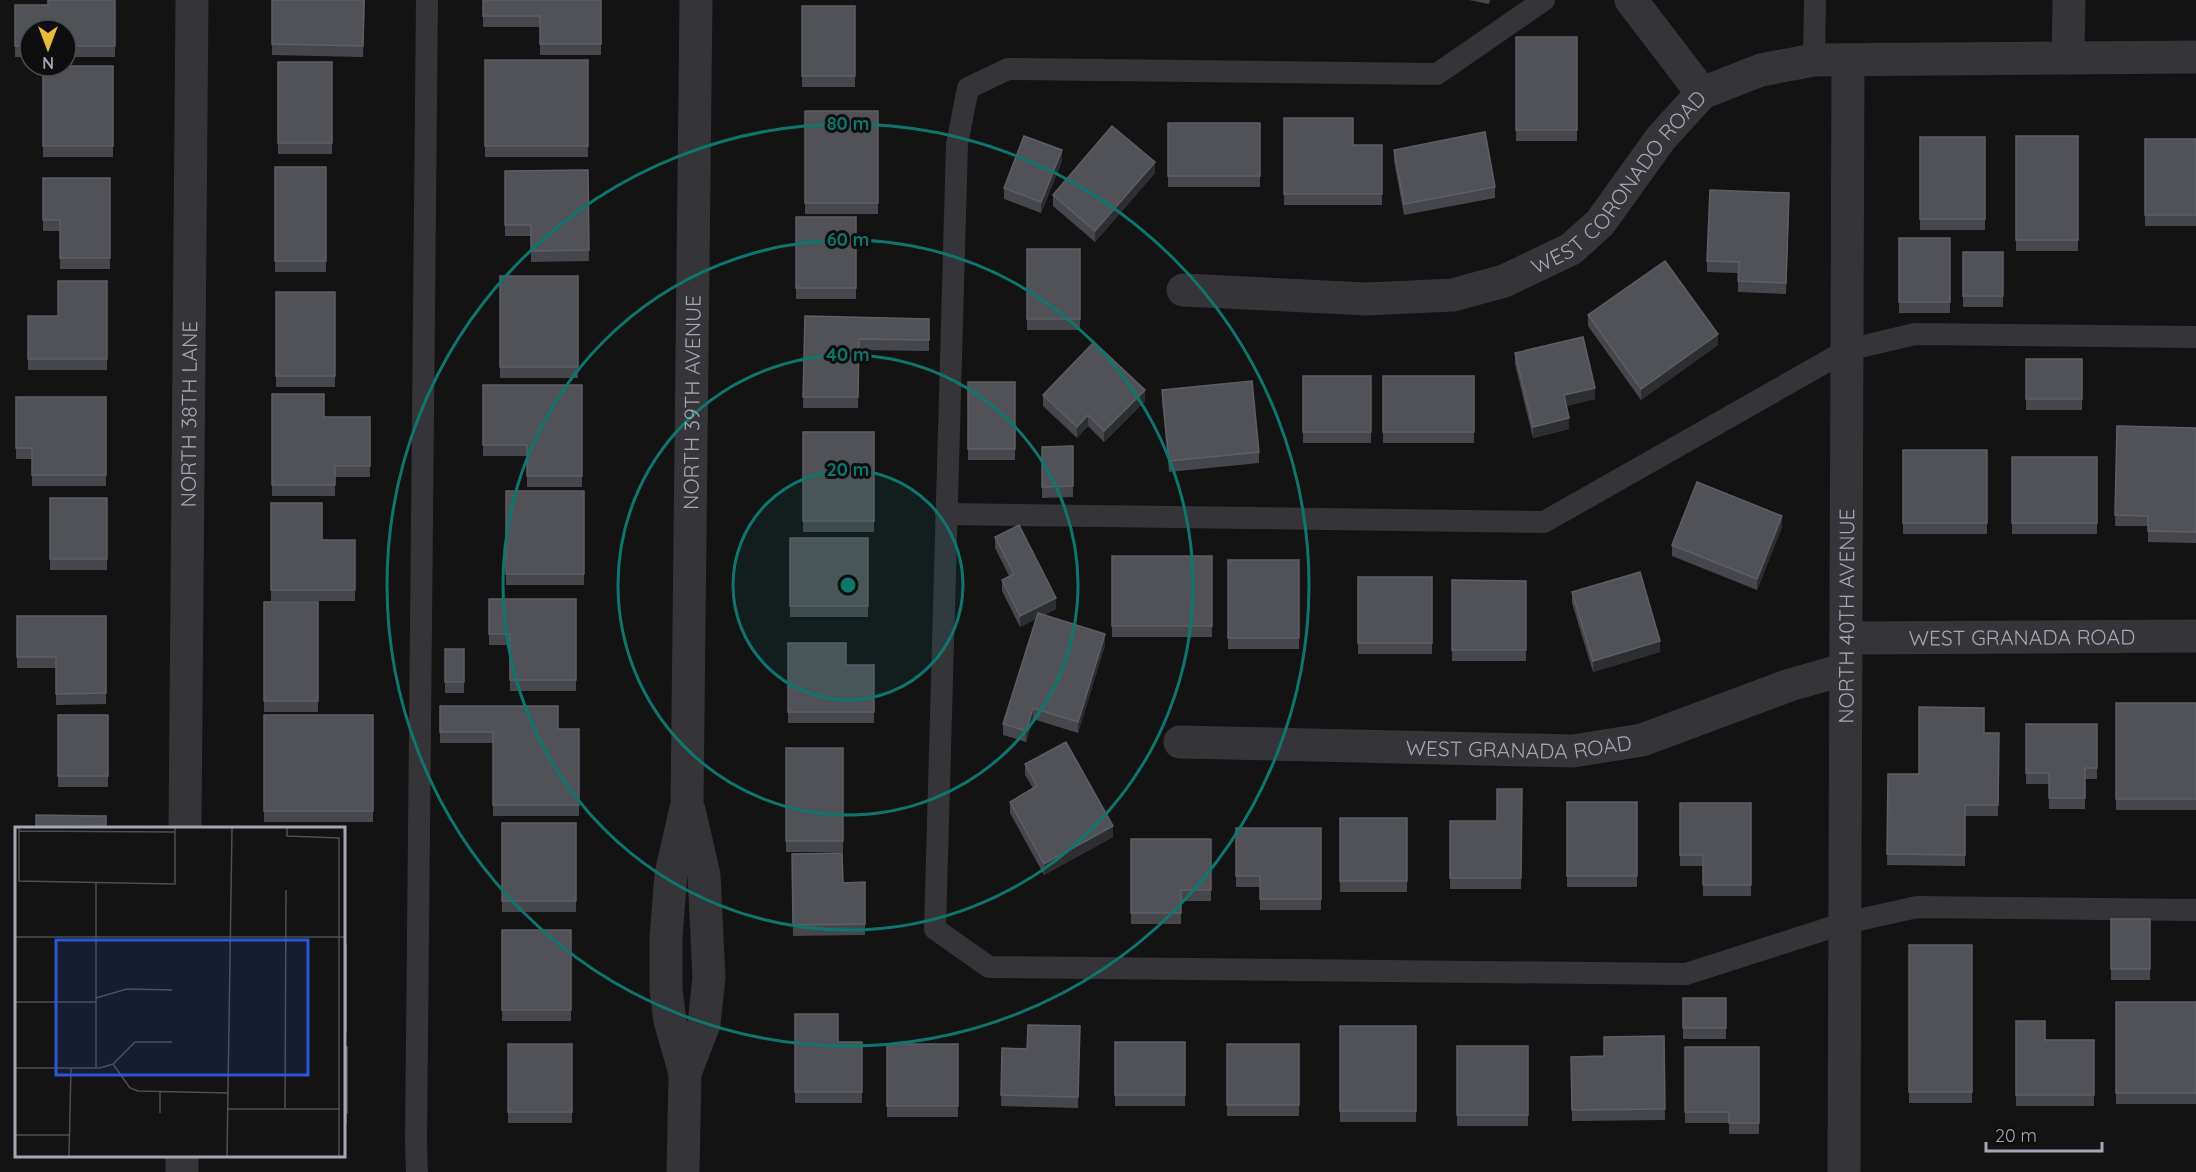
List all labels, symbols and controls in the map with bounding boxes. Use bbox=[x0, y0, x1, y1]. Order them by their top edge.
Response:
north arrow bbox=[18, 18, 78, 78]
text: N bbox=[42, 53, 54, 73]
street label: WEST CORONADO ROAD bbox=[1527, 85, 1711, 279]
text: 80 m bbox=[827, 112, 869, 135]
text: 60 m bbox=[827, 228, 869, 251]
street label: NORTH 39TH AVENUE bbox=[677, 295, 706, 510]
street label: NORTH 38TH LANE bbox=[175, 321, 202, 507]
text: 40 m bbox=[826, 343, 870, 366]
text: 20 m bbox=[827, 458, 869, 481]
street label: NORTH 40TH AVENUE bbox=[1833, 508, 1859, 724]
centre of rings bbox=[838, 575, 858, 595]
street label: WEST GRANADA ROAD bbox=[1909, 623, 2135, 651]
street label: WEST GRANADA ROAD bbox=[1405, 729, 1633, 764]
inset map bbox=[15, 827, 345, 1157]
scale bar bbox=[1986, 1115, 2102, 1153]
text: 20 m bbox=[1995, 1124, 2037, 1147]

